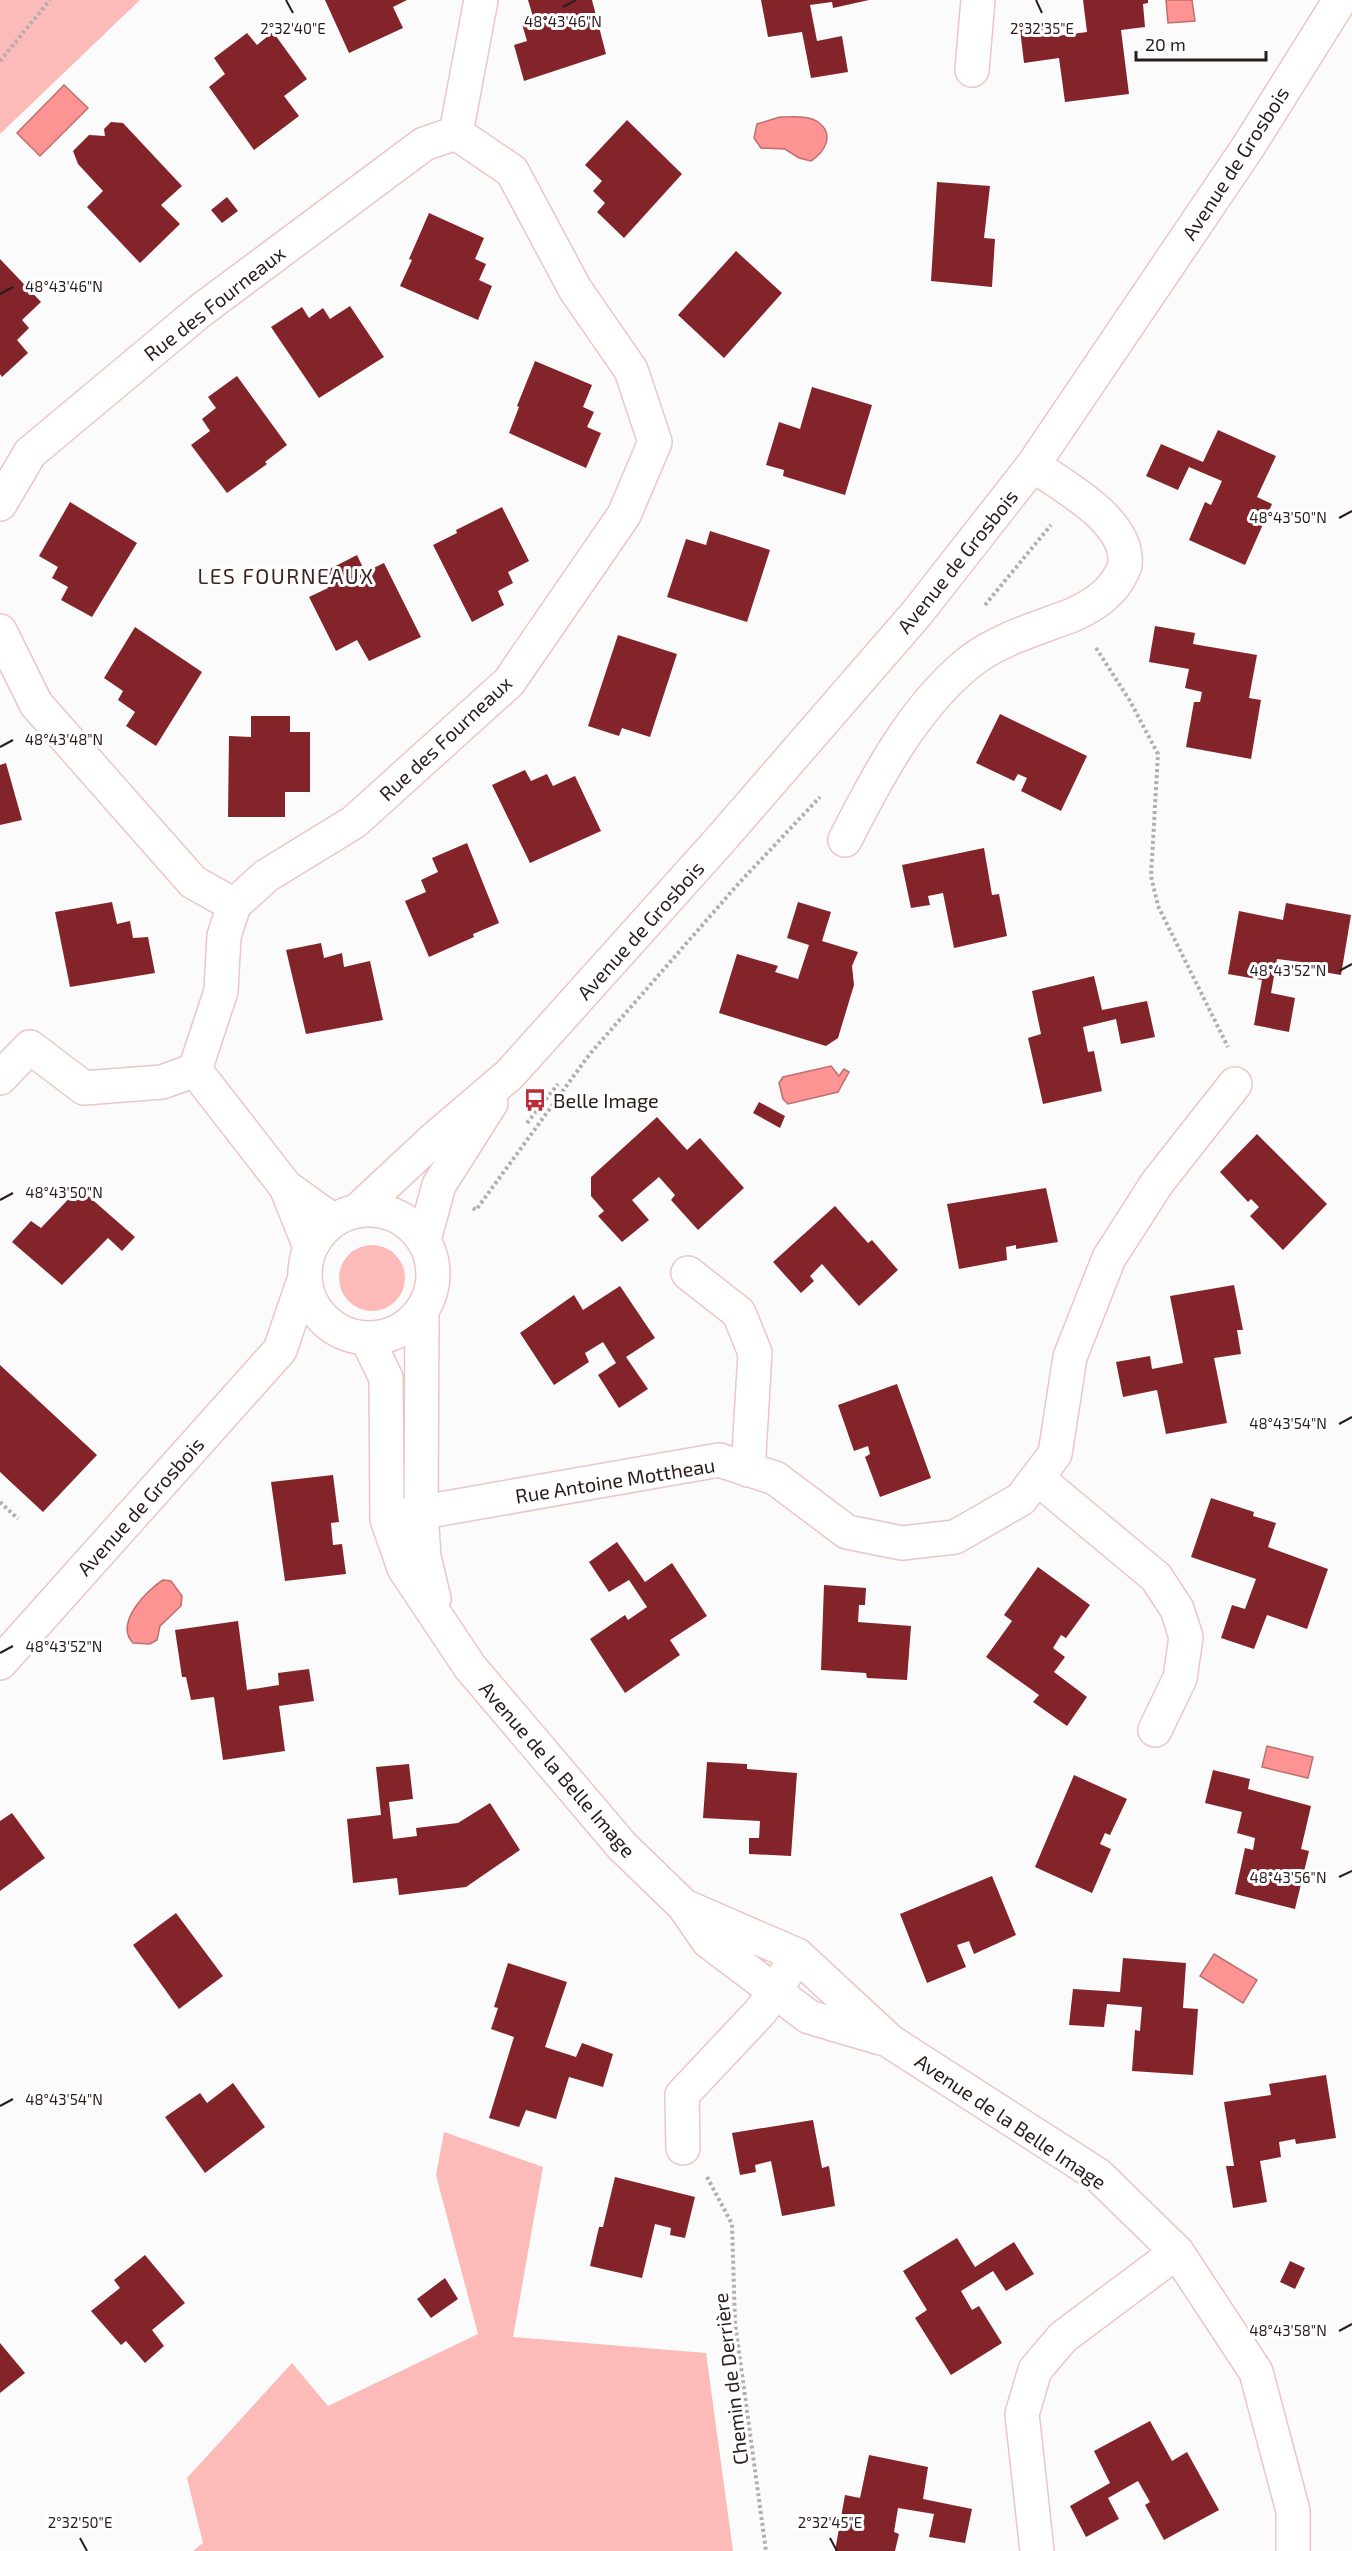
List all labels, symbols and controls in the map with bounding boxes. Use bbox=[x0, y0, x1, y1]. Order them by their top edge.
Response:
text: 48°43'46"N bbox=[524, 12, 602, 30]
text: 2°32'40"E bbox=[260, 19, 326, 37]
text: 2°32'35"E bbox=[1010, 19, 1074, 37]
scale bar bbox=[1136, 24, 1266, 62]
text: 20 m bbox=[1145, 33, 1186, 55]
street label: Avenue de Grosbois bbox=[1176, 82, 1294, 244]
street label: Rue des Fourneaux bbox=[139, 240, 290, 366]
text: 48°43'46"N bbox=[25, 277, 103, 295]
street label: Avenue de Grosbois bbox=[892, 484, 1022, 638]
text: 48°43'50"N bbox=[1249, 508, 1327, 526]
district label: LES FOURNEAUX bbox=[197, 563, 375, 588]
street label: Rue des Fourneaux bbox=[374, 670, 517, 806]
text: 48°43'48"N bbox=[25, 730, 103, 748]
street label: Avenue de Grosbois bbox=[572, 856, 708, 1004]
text: 48°43'52"N bbox=[1250, 961, 1326, 979]
bus stop icon: Belle Image bbox=[522, 1087, 548, 1113]
place label: Belle Image bbox=[553, 1088, 659, 1112]
text: 48°43'50"N bbox=[25, 1183, 103, 1201]
text: 48°43'54"N bbox=[1249, 1414, 1327, 1432]
street label: Avenue de Grosbois bbox=[72, 1432, 208, 1580]
street label: Rue Antoine Mottheau bbox=[513, 1452, 717, 1508]
text: 48°43'52"N bbox=[26, 1637, 102, 1655]
street label: Avenue de la Belle Image bbox=[475, 1676, 641, 1862]
text: 48°43'56"N bbox=[1250, 1868, 1326, 1886]
street label: Avenue de la Belle Image bbox=[911, 2048, 1111, 2194]
text: 48°43'54"N bbox=[25, 2090, 103, 2108]
street label: Chemin de Derrière bbox=[708, 2292, 752, 2466]
text: 48°43'58"N bbox=[1249, 2321, 1327, 2339]
text: 2°32'50"E bbox=[48, 2513, 112, 2531]
text: 2°32'45"E bbox=[798, 2513, 862, 2531]

